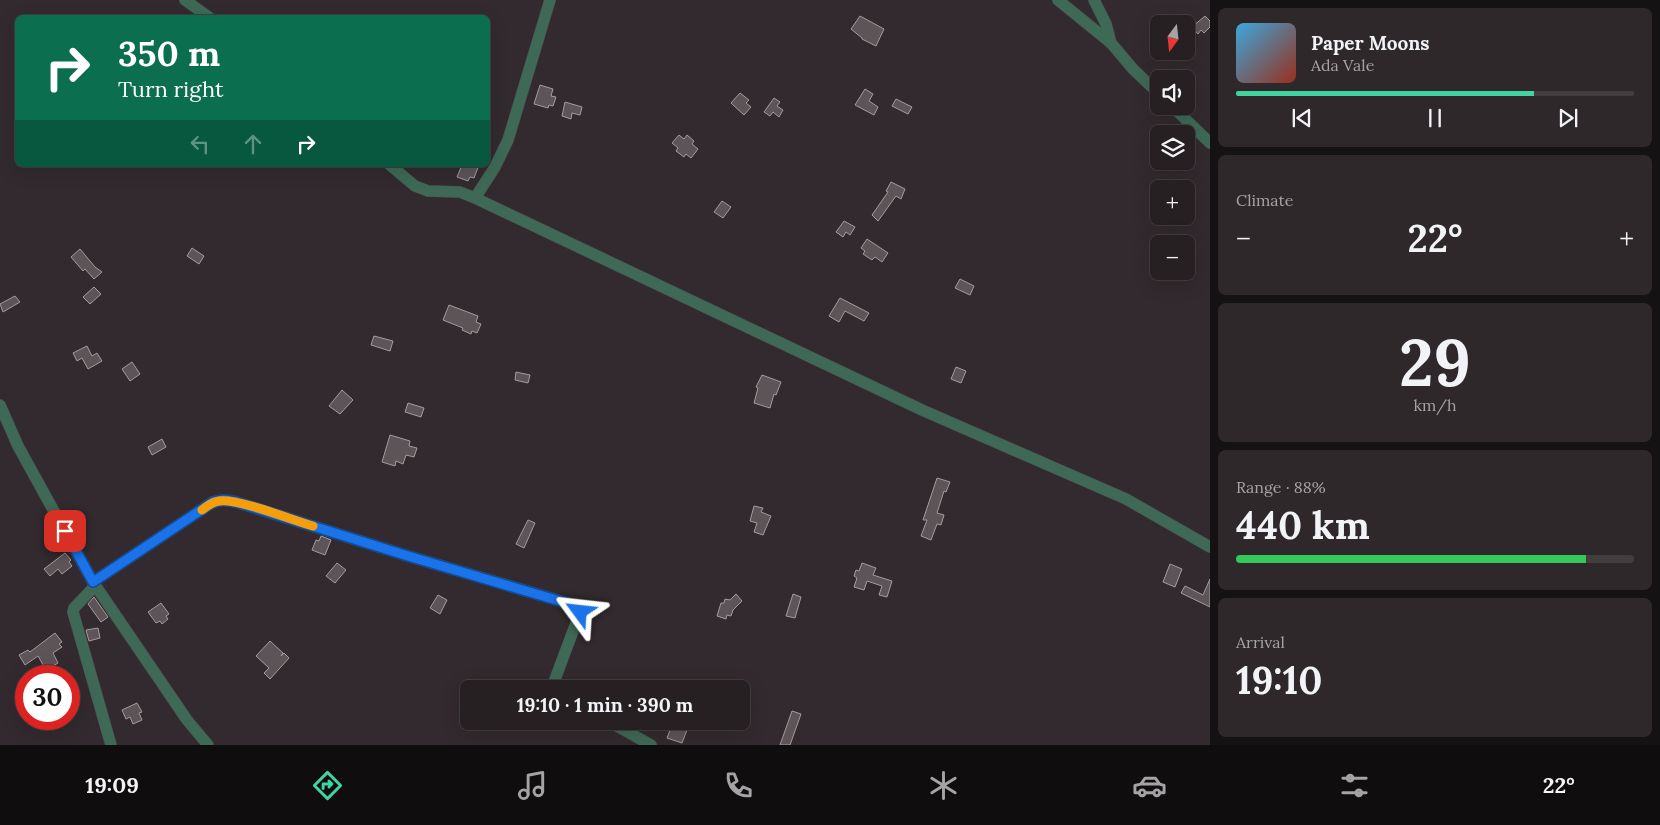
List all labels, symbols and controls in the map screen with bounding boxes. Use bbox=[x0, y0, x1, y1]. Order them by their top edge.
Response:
north arrow bbox=[1150, 15, 1195, 60]
map controls bbox=[1150, 15, 1195, 280]
text: 350 m bbox=[118, 31, 220, 76]
text: Paper Moons bbox=[1311, 31, 1430, 55]
icon: right bbox=[35, 35, 100, 100]
text: Ada Vale bbox=[1311, 55, 1374, 75]
button: sound bbox=[1150, 70, 1195, 115]
text: Turn right bbox=[118, 75, 223, 103]
icon: previous bbox=[1288, 104, 1316, 132]
icon: pause bbox=[1421, 104, 1449, 132]
icon: next bbox=[1554, 104, 1582, 132]
button: layers bbox=[1150, 125, 1195, 170]
icon: left bbox=[186, 130, 214, 158]
icon: ahead bbox=[239, 130, 267, 158]
icon: right bbox=[292, 130, 320, 158]
button: + bbox=[1150, 180, 1195, 225]
text: Climate bbox=[1236, 190, 1293, 210]
text: 22° bbox=[1407, 214, 1463, 262]
text: − bbox=[1236, 221, 1251, 257]
text: + bbox=[1619, 221, 1634, 257]
button: − bbox=[1150, 235, 1195, 280]
text: 29 bbox=[1399, 321, 1471, 404]
text: km/h bbox=[1413, 395, 1457, 415]
text: Range · 88% bbox=[1236, 477, 1326, 497]
text: 440 km bbox=[1236, 501, 1370, 549]
pin bbox=[44, 510, 86, 552]
icon: arrive bbox=[51, 517, 79, 545]
position arrow bbox=[553, 585, 605, 637]
text: Arrival bbox=[1236, 632, 1285, 652]
text: 19:10 bbox=[1236, 656, 1322, 704]
speed limit sign: 30 bbox=[15, 665, 80, 730]
text: 19:10 · 1 min · 390 m bbox=[517, 693, 693, 717]
icon: directions bbox=[310, 768, 345, 803]
icon: music bbox=[515, 768, 550, 803]
icon: phone bbox=[721, 768, 756, 803]
icon: climate bbox=[926, 768, 961, 803]
icon: car bbox=[1132, 768, 1167, 803]
icon: filters bbox=[1337, 768, 1372, 803]
text: 19:09 bbox=[85, 771, 139, 799]
text: 22° bbox=[1543, 771, 1575, 799]

